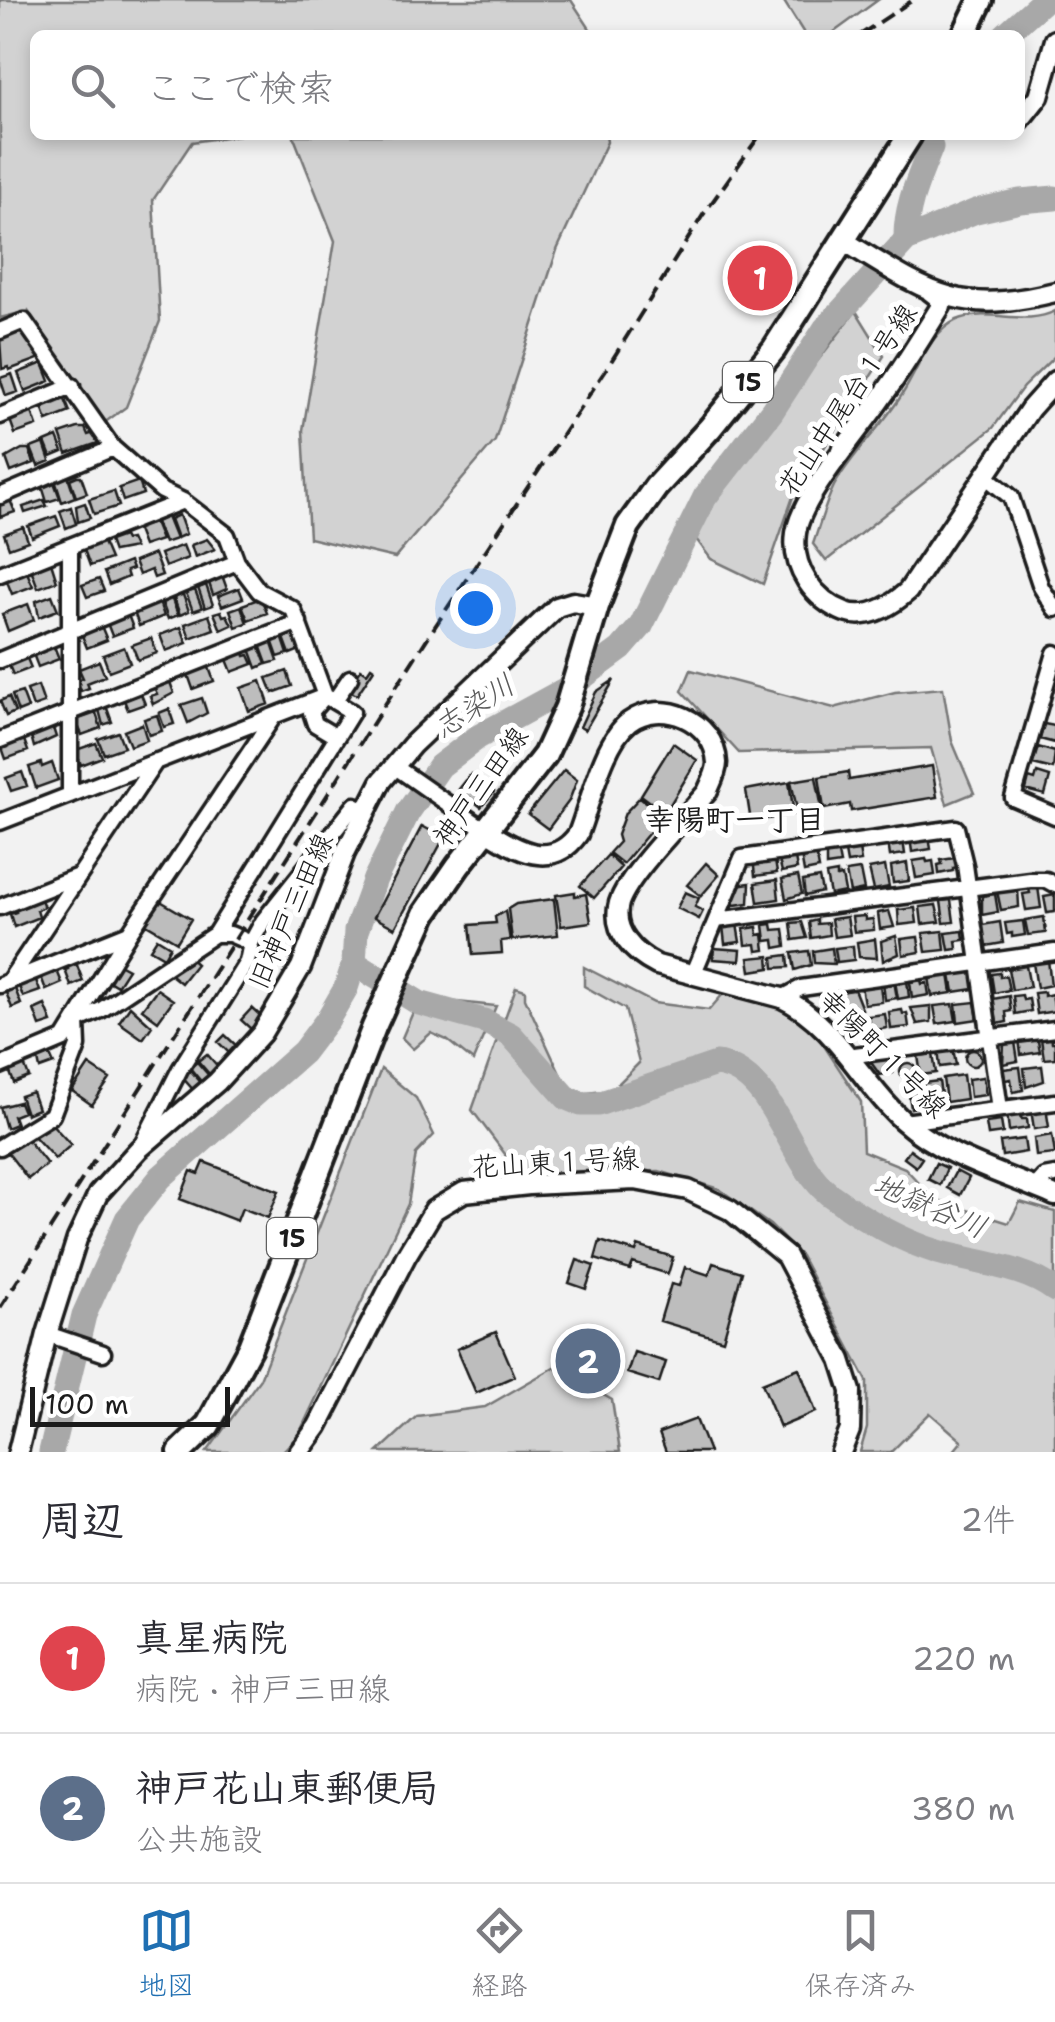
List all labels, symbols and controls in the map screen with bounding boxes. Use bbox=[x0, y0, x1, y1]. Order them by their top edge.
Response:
search box bbox=[30, 30, 1025, 140]
icon: search bbox=[65, 58, 120, 113]
text: ここで検索 bbox=[145, 62, 335, 113]
pin: 1 bbox=[728, 240, 792, 316]
street label: 花山中尾台１号線 bbox=[769, 296, 925, 502]
road number: 15 bbox=[723, 362, 773, 402]
your location bbox=[450, 583, 501, 634]
water label: 志染川 bbox=[425, 664, 523, 747]
street label: 神戸三田線 bbox=[423, 718, 537, 854]
district label: 幸陽町一丁目 bbox=[645, 799, 825, 840]
street label: 旧神戸三田線 bbox=[238, 827, 342, 995]
street label: 幸陽町１号線 bbox=[810, 980, 956, 1126]
street label: 花山東１号線 bbox=[470, 1139, 640, 1185]
water label: 地獄谷川 bbox=[867, 1163, 993, 1248]
road number: 15 bbox=[267, 1218, 317, 1258]
pin: 2 bbox=[556, 1324, 620, 1398]
scale bar bbox=[30, 1382, 230, 1426]
text: 100 m bbox=[45, 1385, 129, 1423]
text: 周辺 bbox=[40, 1492, 124, 1548]
text: 2件 bbox=[961, 1498, 1015, 1541]
text: 真星病院 bbox=[135, 1612, 287, 1663]
text: 1 bbox=[65, 1637, 80, 1680]
text: 220 m bbox=[912, 1637, 1015, 1680]
text: 病院 · 神戸三田線 bbox=[135, 1667, 390, 1710]
text: 神戸花山東郵便局 bbox=[135, 1762, 439, 1813]
text: 2 bbox=[61, 1787, 84, 1830]
text: 380 m bbox=[911, 1787, 1015, 1830]
text: 公共施設 bbox=[135, 1817, 263, 1860]
tab: 地図 bbox=[138, 1903, 195, 2004]
tab: 経路 bbox=[471, 1903, 528, 2004]
tab: 保存済み bbox=[804, 1903, 917, 2004]

